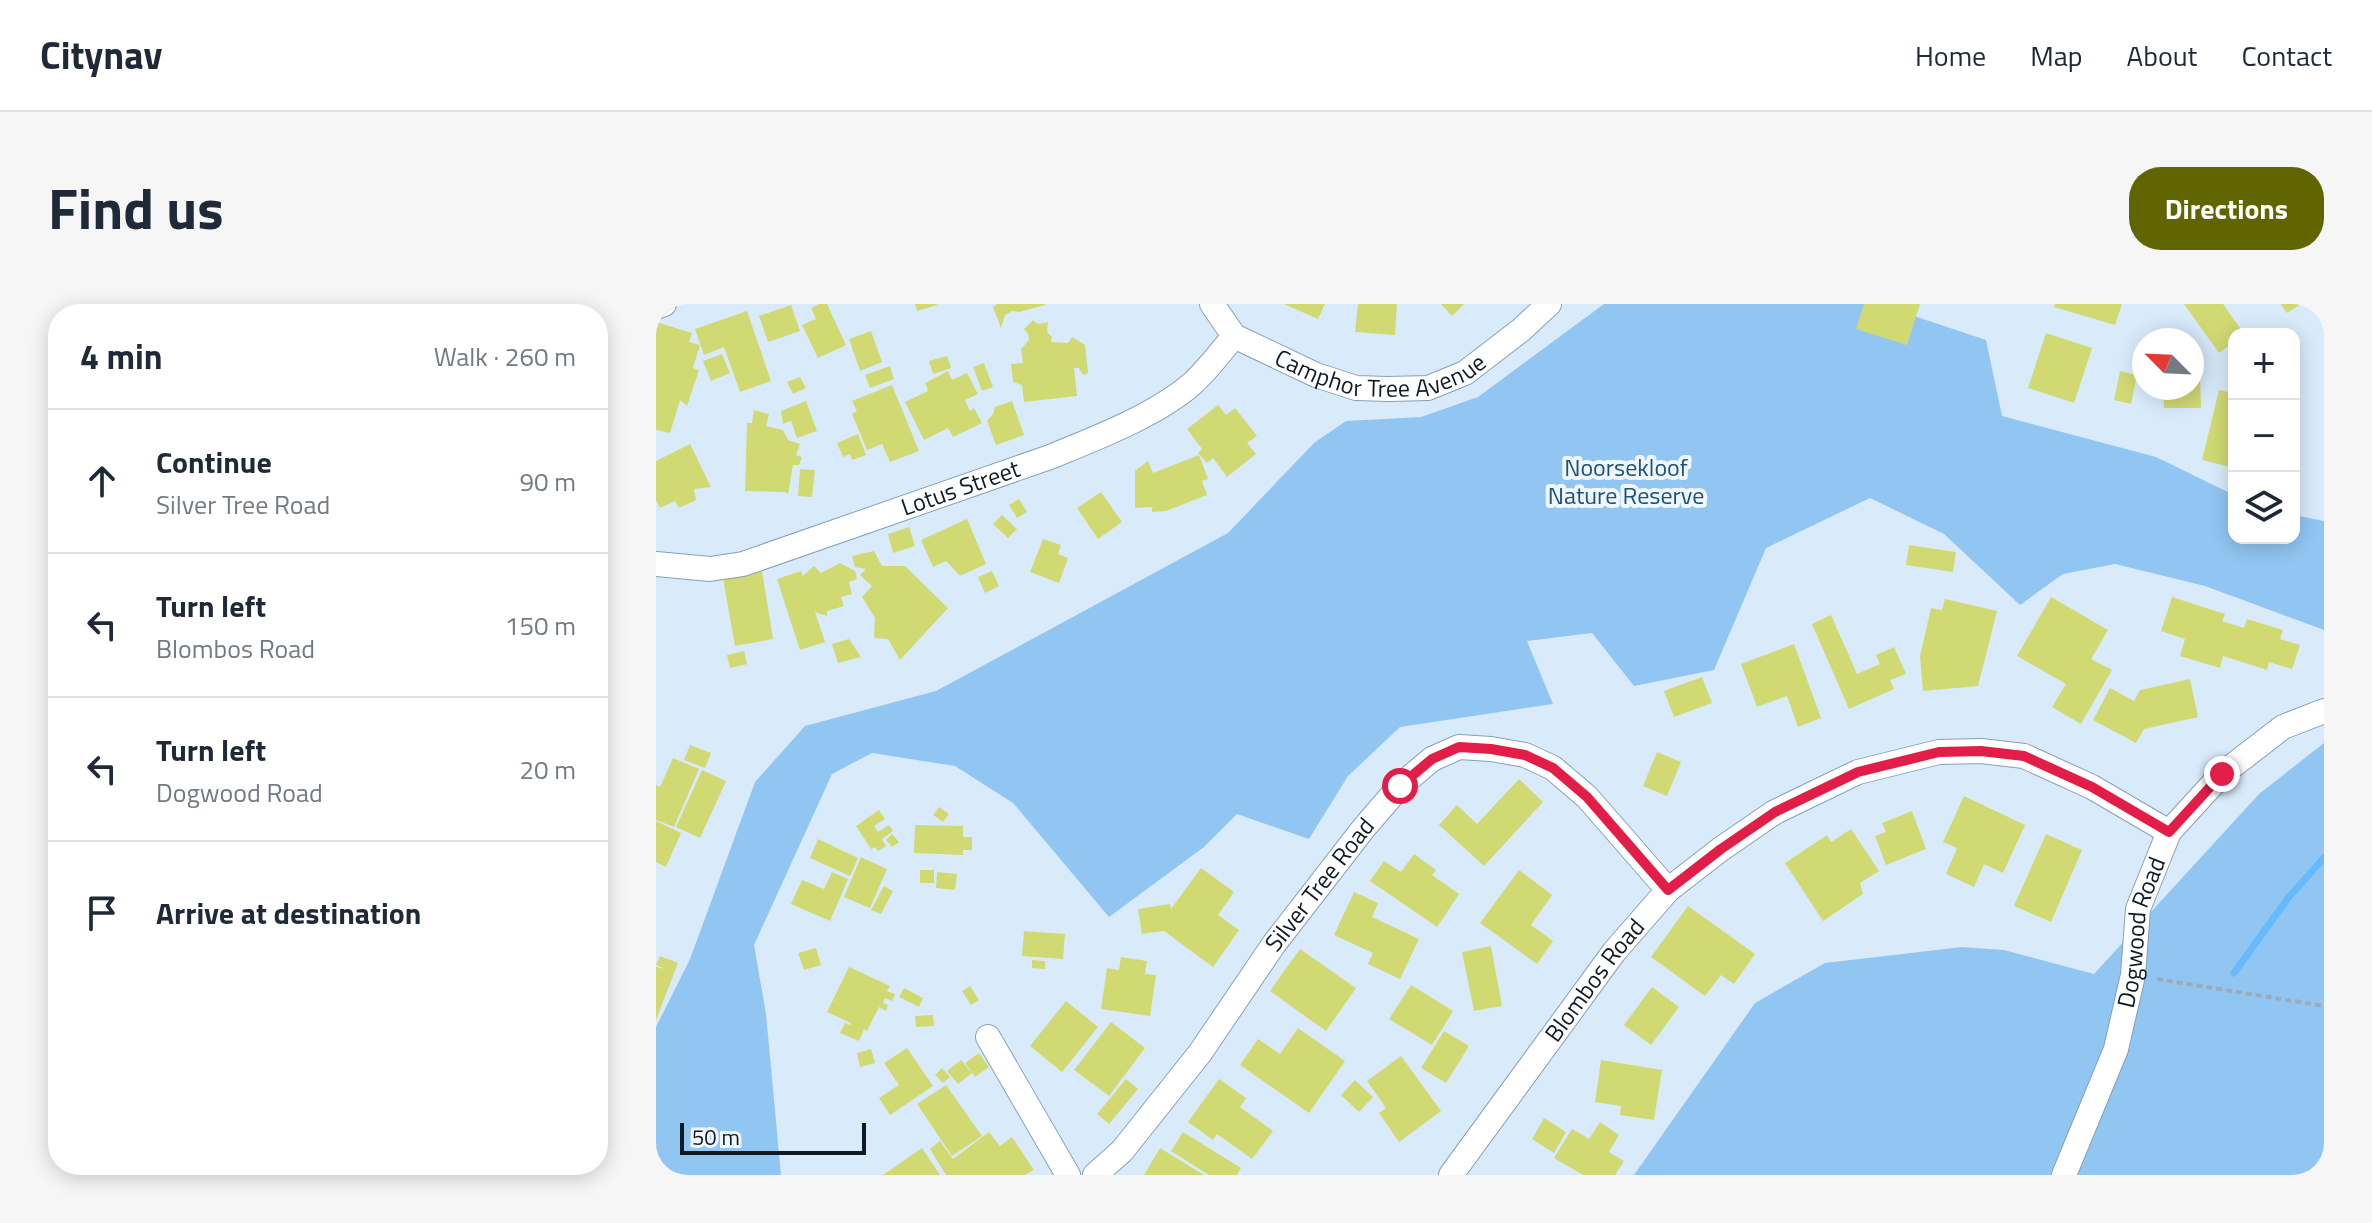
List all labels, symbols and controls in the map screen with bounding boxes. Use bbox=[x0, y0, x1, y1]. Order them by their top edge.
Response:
text: Citynav bbox=[40, 26, 162, 84]
text: Home bbox=[1915, 34, 1986, 77]
text: Map bbox=[2030, 34, 2083, 77]
text: About bbox=[2127, 34, 2197, 77]
text: Contact bbox=[2241, 34, 2332, 77]
text: Find us bbox=[48, 166, 224, 251]
button: Directions bbox=[2129, 167, 2324, 250]
north arrow bbox=[2132, 328, 2204, 400]
map controls bbox=[2228, 328, 2300, 544]
button: + bbox=[2228, 328, 2300, 400]
text: 4 min bbox=[80, 330, 163, 382]
text: Walk · 260 m bbox=[434, 337, 576, 376]
street label: Camphor Tree Avenue bbox=[1269, 337, 1489, 365]
text: Camphor Tree Avenue bbox=[1269, 339, 1493, 406]
button: − bbox=[2228, 400, 2300, 472]
text: Continue bbox=[156, 439, 272, 485]
park label: Noorsekloof Nature Reserve bbox=[1548, 449, 1704, 513]
street label: Lotus Street bbox=[896, 450, 1025, 525]
icon: ahead bbox=[80, 459, 124, 503]
text: 90 m bbox=[519, 462, 576, 501]
button: layers bbox=[2228, 472, 2300, 544]
text: Silver Tree Road bbox=[156, 485, 330, 524]
text: Turn left bbox=[156, 583, 266, 629]
icon: left bbox=[80, 603, 124, 647]
text: 150 m bbox=[505, 606, 576, 645]
text: Blombos Road bbox=[156, 629, 315, 668]
text: Turn left bbox=[156, 727, 266, 773]
icon: left bbox=[80, 747, 124, 791]
text: 20 m bbox=[519, 750, 576, 789]
route end bbox=[2204, 756, 2240, 792]
route start bbox=[1382, 768, 1418, 804]
text: Dogwood Road bbox=[156, 773, 323, 812]
street label: Silver Tree Road bbox=[1256, 809, 1382, 959]
street label: Dogwood Road bbox=[2107, 851, 2174, 1011]
text: Arrive at destination bbox=[156, 890, 421, 936]
icon: arrive bbox=[80, 891, 124, 935]
street label: Blombos Road bbox=[1535, 910, 1653, 1049]
scale bar bbox=[680, 1119, 866, 1155]
text: 50 m bbox=[692, 1120, 740, 1154]

